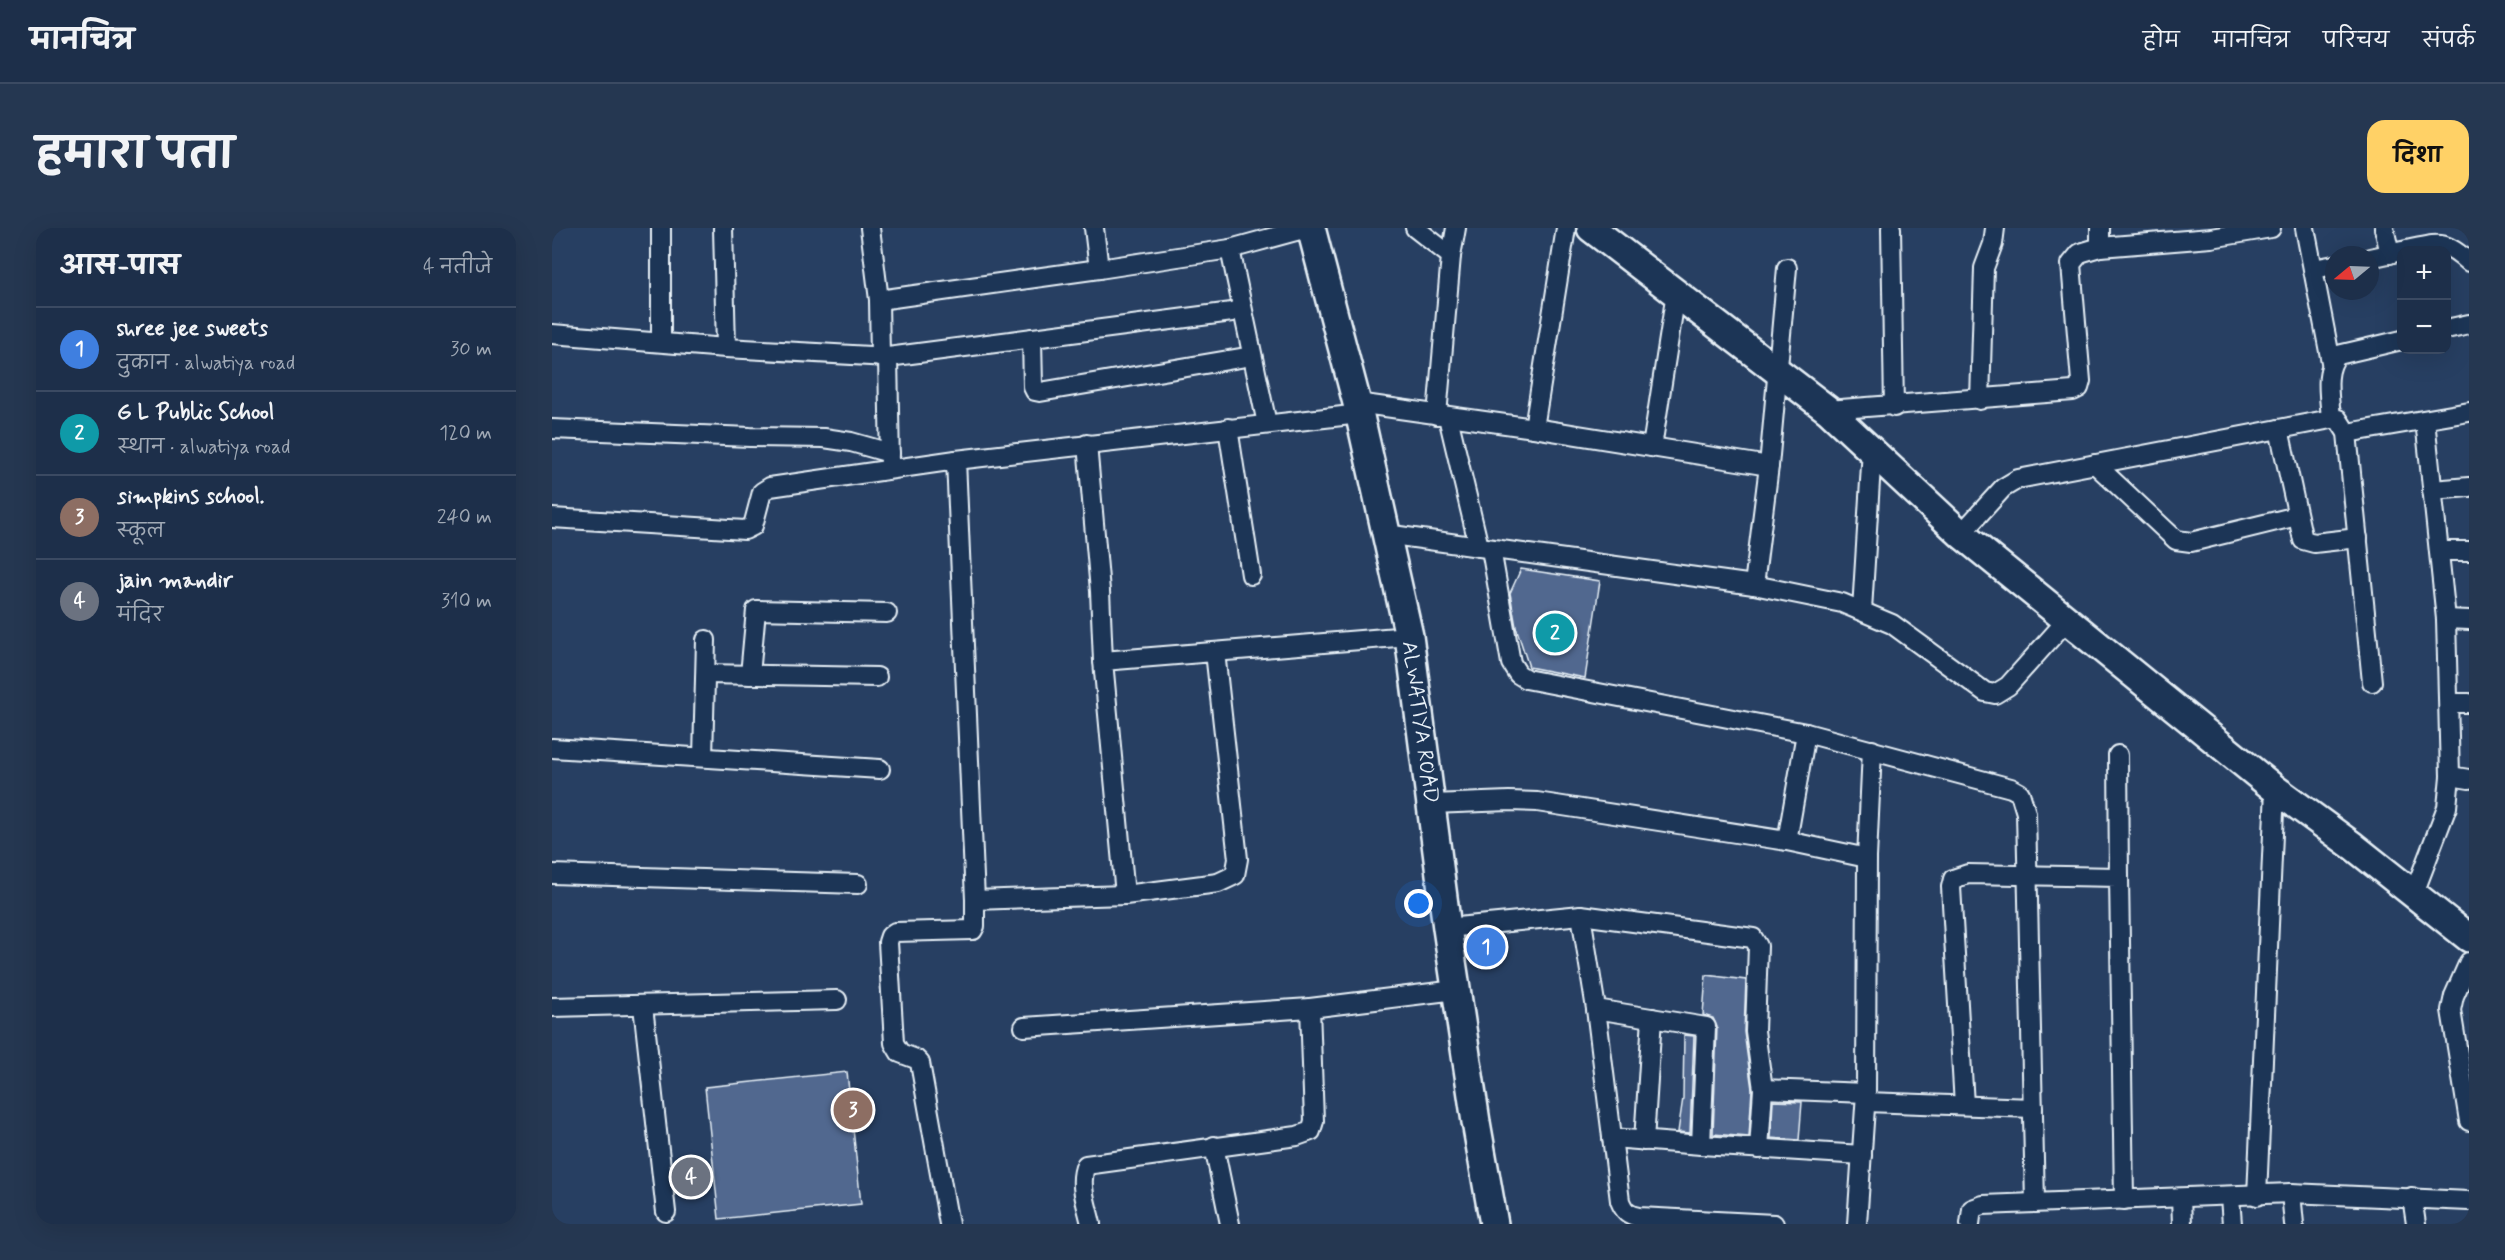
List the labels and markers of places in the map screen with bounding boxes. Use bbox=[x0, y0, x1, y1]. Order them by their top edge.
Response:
pin: 2 bbox=[1536, 610, 1574, 656]
pin: 1 bbox=[1466, 924, 1506, 970]
pin: 3 bbox=[834, 1088, 872, 1132]
pin: 4 bbox=[672, 1154, 710, 1200]

